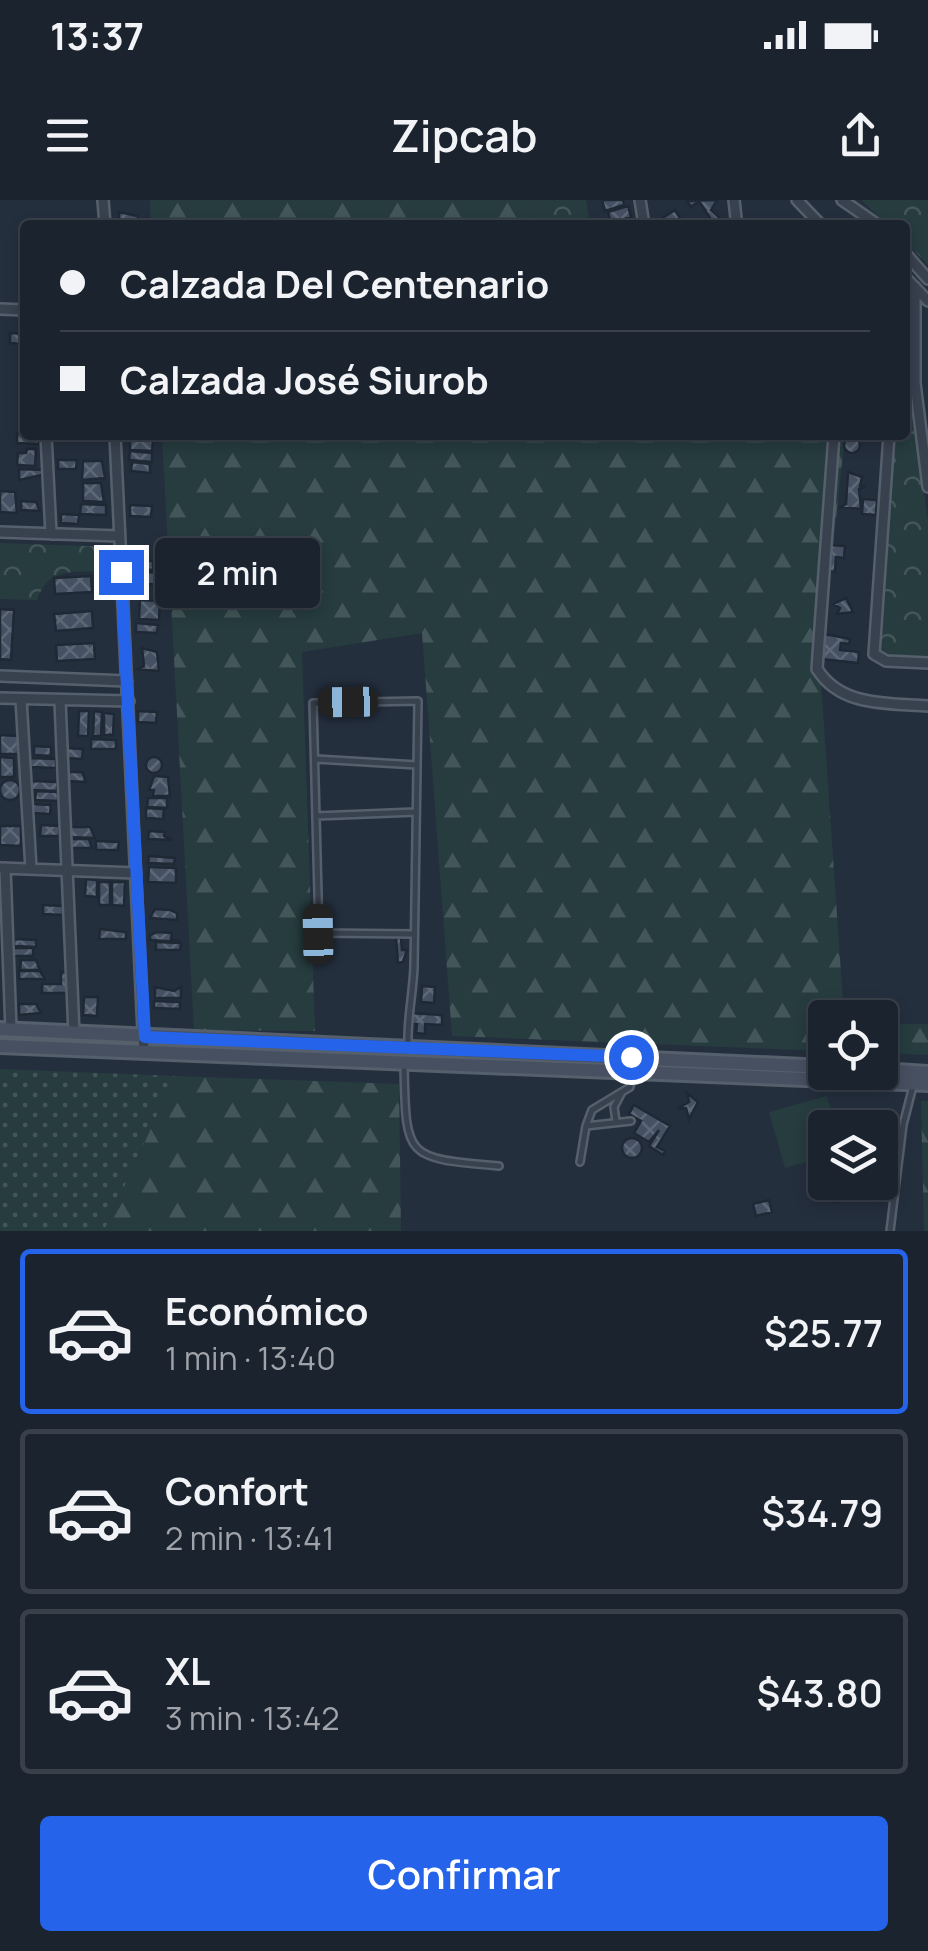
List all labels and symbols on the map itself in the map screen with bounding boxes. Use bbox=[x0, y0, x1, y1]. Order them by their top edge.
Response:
callout: 2 min bbox=[156, 537, 321, 607]
route end bbox=[99, 550, 144, 595]
car bbox=[318, 686, 378, 718]
car bbox=[302, 904, 334, 964]
route start bbox=[609, 1035, 654, 1080]

